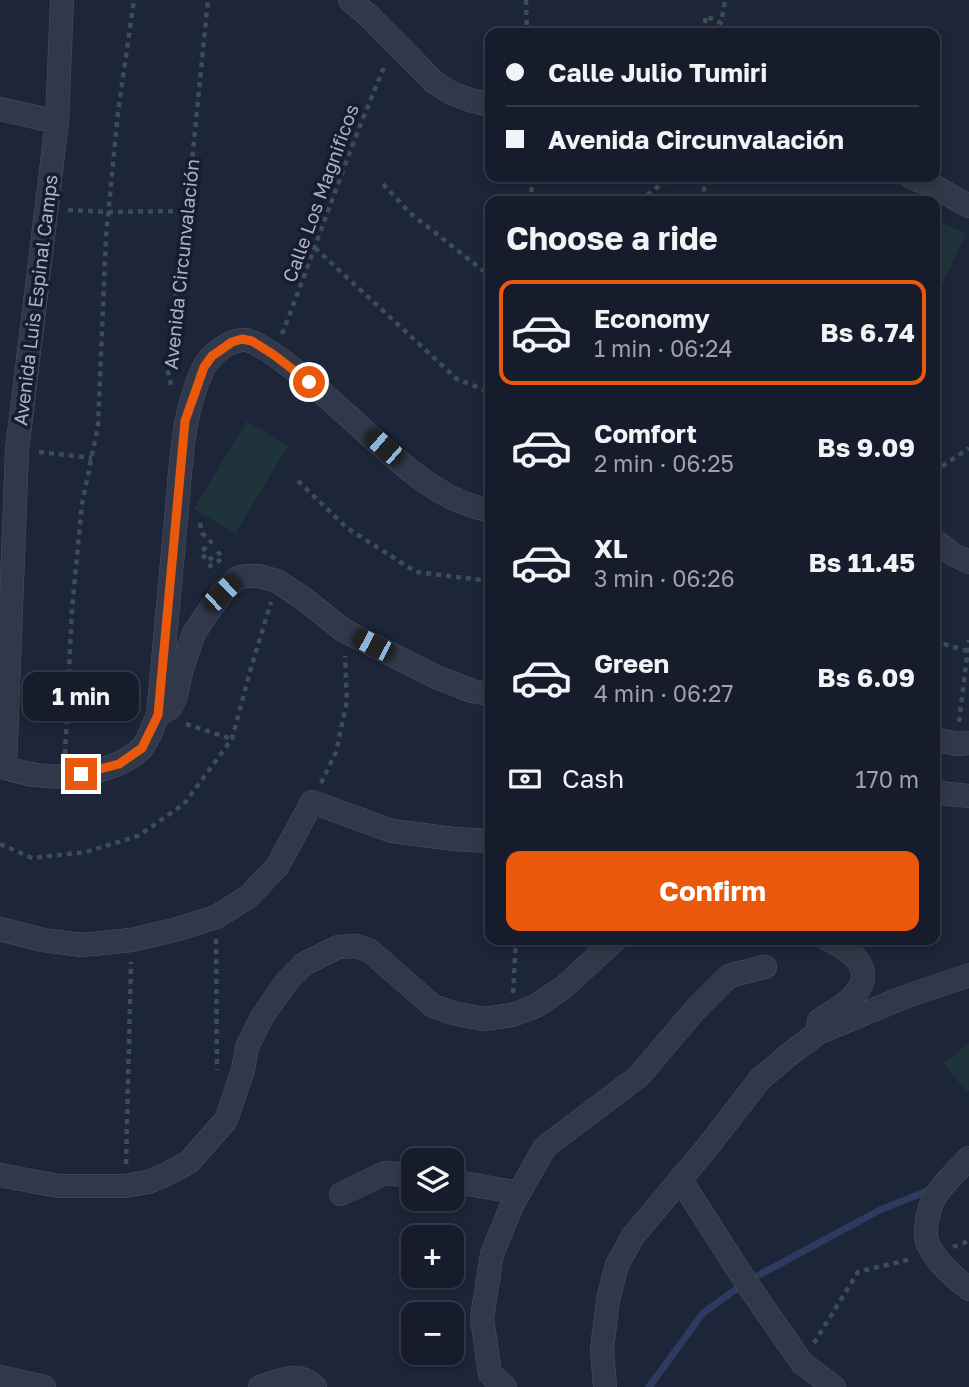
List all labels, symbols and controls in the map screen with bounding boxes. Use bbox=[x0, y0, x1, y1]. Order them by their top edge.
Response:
text: Calle Julio Tumiri bbox=[548, 57, 767, 88]
street label: Calle Los Magnificos bbox=[277, 101, 363, 285]
text: Avenida Circunvalación bbox=[548, 124, 844, 155]
street label: Avenida Circunvalación bbox=[159, 158, 203, 370]
street label: Avenida Luis Espinal Camps bbox=[8, 173, 62, 427]
text: Choose a ride bbox=[506, 219, 718, 257]
icon: car bbox=[510, 301, 573, 364]
text: Economy bbox=[594, 303, 710, 334]
text: Bs 6.74 bbox=[820, 317, 915, 348]
text: 1 min · 06:24 bbox=[594, 334, 732, 362]
route start bbox=[293, 366, 325, 398]
icon: car bbox=[510, 416, 573, 479]
text: Comfort bbox=[594, 418, 697, 449]
car bbox=[362, 425, 407, 469]
text: Bs 9.09 bbox=[817, 432, 915, 463]
text: 2 min · 06:25 bbox=[594, 449, 734, 477]
icon: car bbox=[510, 531, 573, 594]
text: XL bbox=[594, 533, 628, 564]
text: Bs 11.45 bbox=[808, 547, 915, 578]
text: 3 min · 06:26 bbox=[594, 564, 735, 592]
car bbox=[200, 571, 245, 615]
car bbox=[350, 626, 397, 664]
icon: car bbox=[510, 646, 573, 709]
text: Green bbox=[594, 648, 669, 679]
text: Bs 6.09 bbox=[817, 662, 915, 693]
callout: 1 min bbox=[23, 672, 139, 722]
text: 4 min · 06:27 bbox=[594, 679, 733, 707]
text: 1 min bbox=[52, 682, 110, 710]
route end bbox=[65, 758, 97, 790]
icon: cash bbox=[506, 760, 544, 798]
text: Cash bbox=[562, 763, 624, 794]
text: 170 m bbox=[855, 765, 919, 793]
button: Confirm bbox=[506, 851, 919, 931]
map controls bbox=[401, 1148, 464, 1365]
button: layers bbox=[401, 1148, 464, 1211]
button: + bbox=[401, 1225, 464, 1288]
button: − bbox=[401, 1302, 464, 1365]

